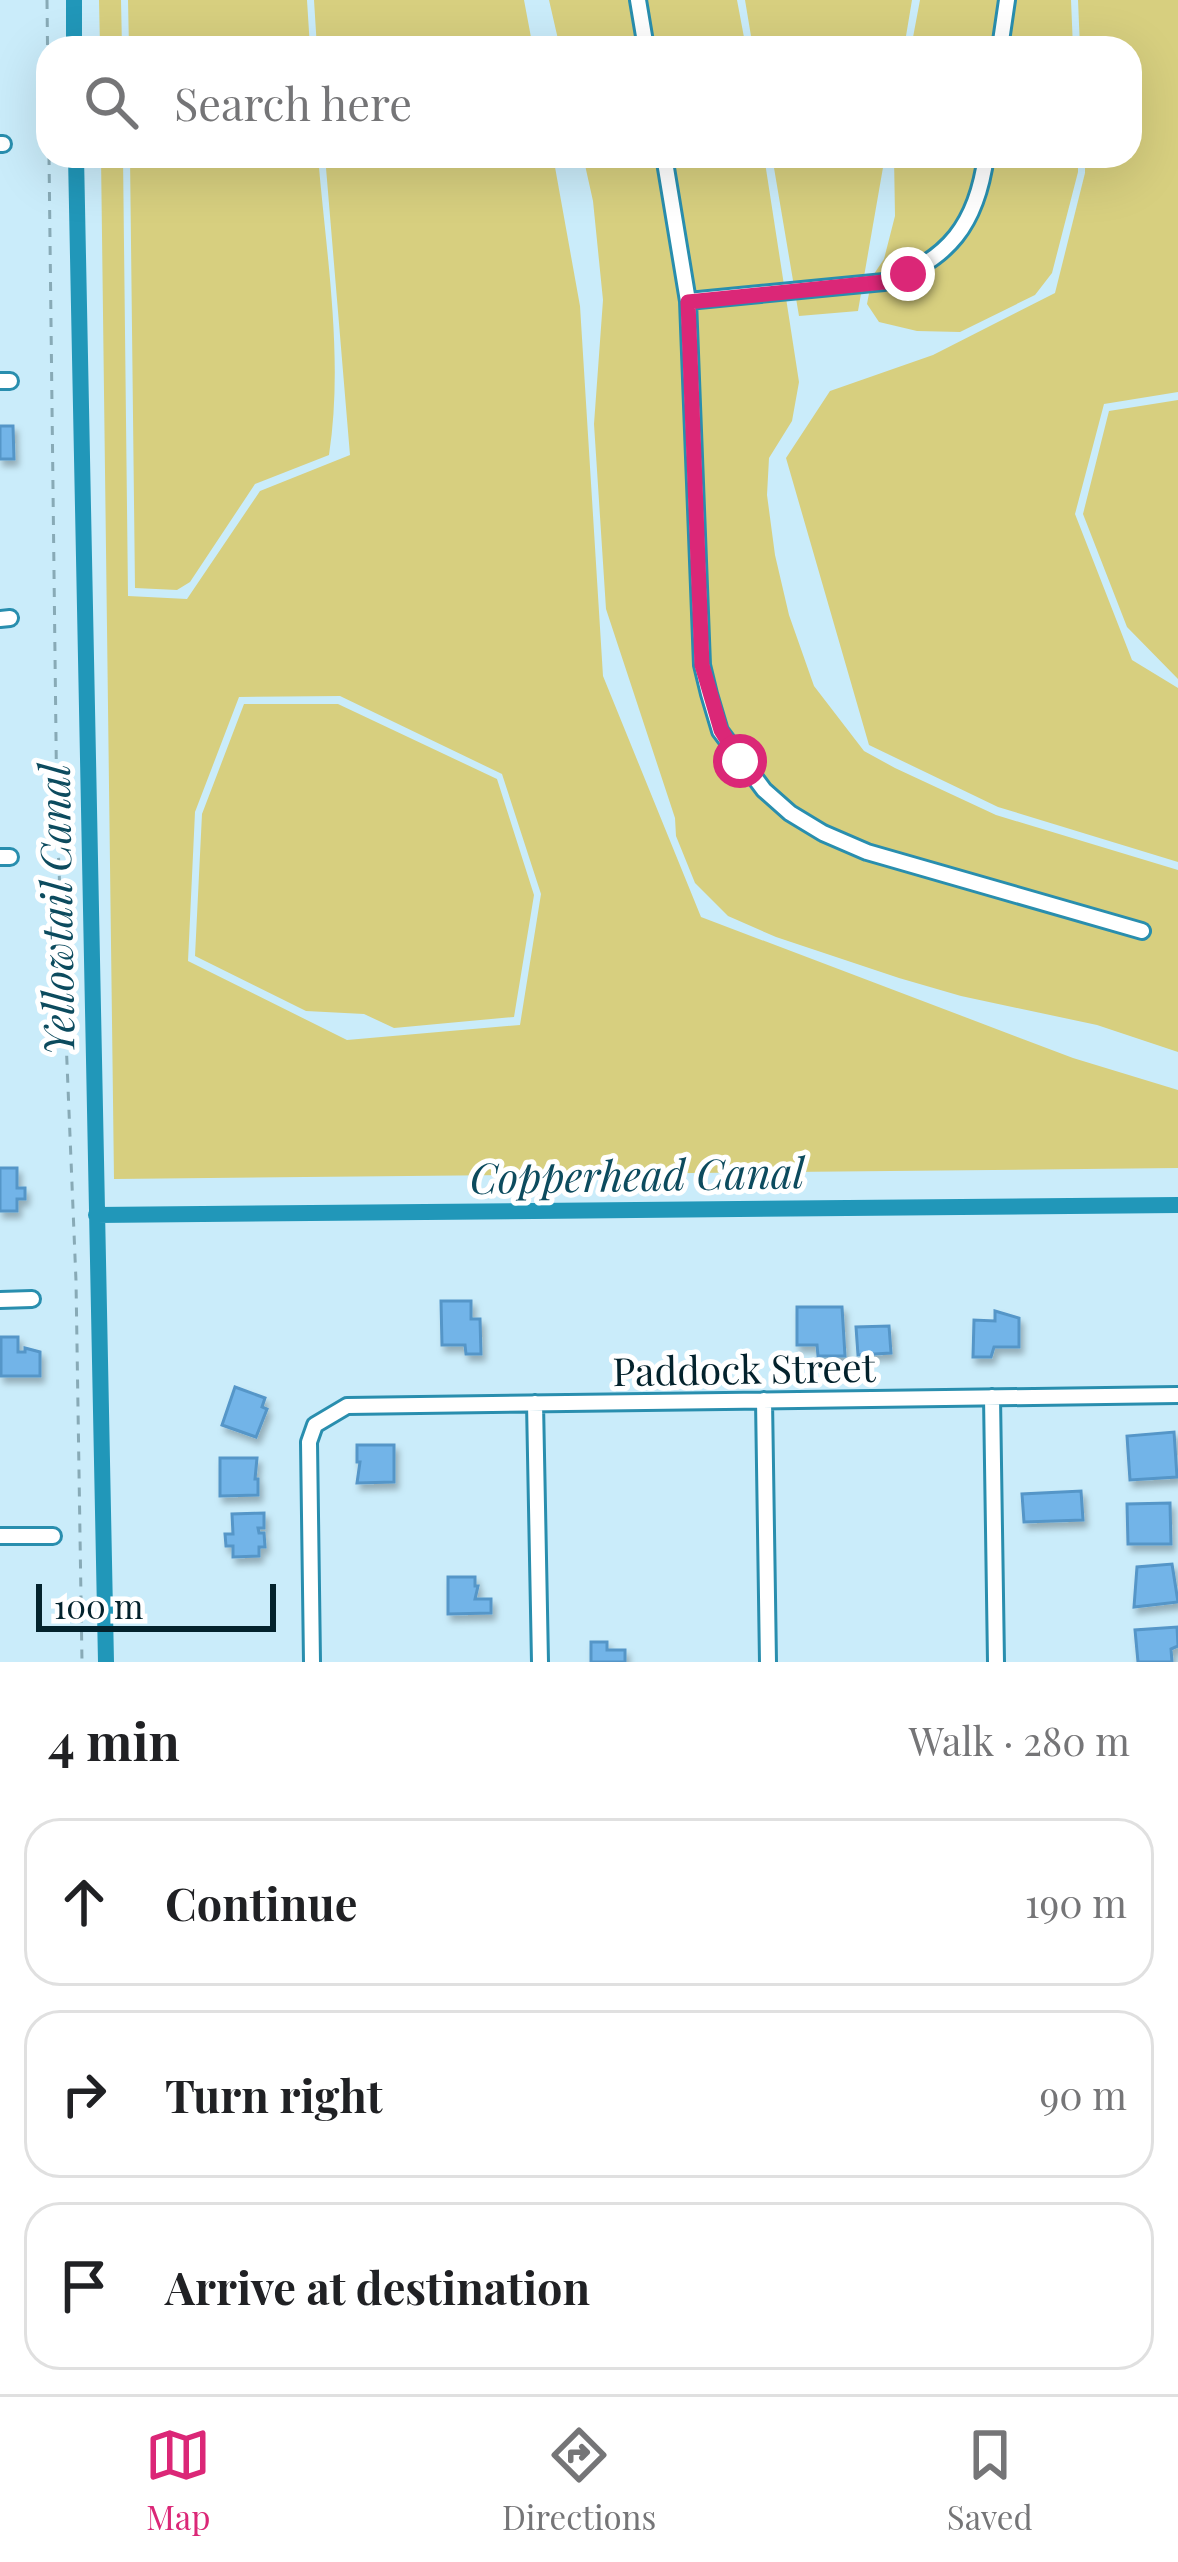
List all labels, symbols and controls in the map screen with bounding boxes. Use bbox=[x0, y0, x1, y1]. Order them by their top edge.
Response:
search box bbox=[36, 36, 1142, 168]
icon: search bbox=[78, 69, 144, 135]
text: Search here bbox=[174, 72, 412, 132]
route end bbox=[881, 247, 935, 301]
route start bbox=[713, 734, 767, 788]
water label: Yellowtail Canal bbox=[24, 761, 86, 1057]
water label: Copperhead Canal bbox=[469, 1143, 807, 1205]
street label: Paddock Street bbox=[612, 1340, 877, 1396]
scale bar bbox=[36, 1578, 276, 1631]
text: 100 m bbox=[54, 1583, 143, 1627]
text: 4 min bbox=[48, 1706, 180, 1774]
text: Walk · 280 m bbox=[909, 1714, 1130, 1766]
icon: ahead bbox=[51, 1869, 117, 1935]
text: Continue bbox=[165, 1872, 357, 1932]
text: 190 m bbox=[1025, 1876, 1127, 1928]
icon: right bbox=[51, 2061, 117, 2127]
text: Turn right bbox=[165, 2064, 383, 2124]
text: 90 m bbox=[1039, 2068, 1127, 2120]
icon: arrive bbox=[51, 2253, 117, 2319]
text: Arrive at destination bbox=[165, 2256, 590, 2316]
tab: Map bbox=[145, 2422, 211, 2538]
tab: Directions bbox=[502, 2422, 656, 2538]
tab: Saved bbox=[947, 2422, 1033, 2538]

